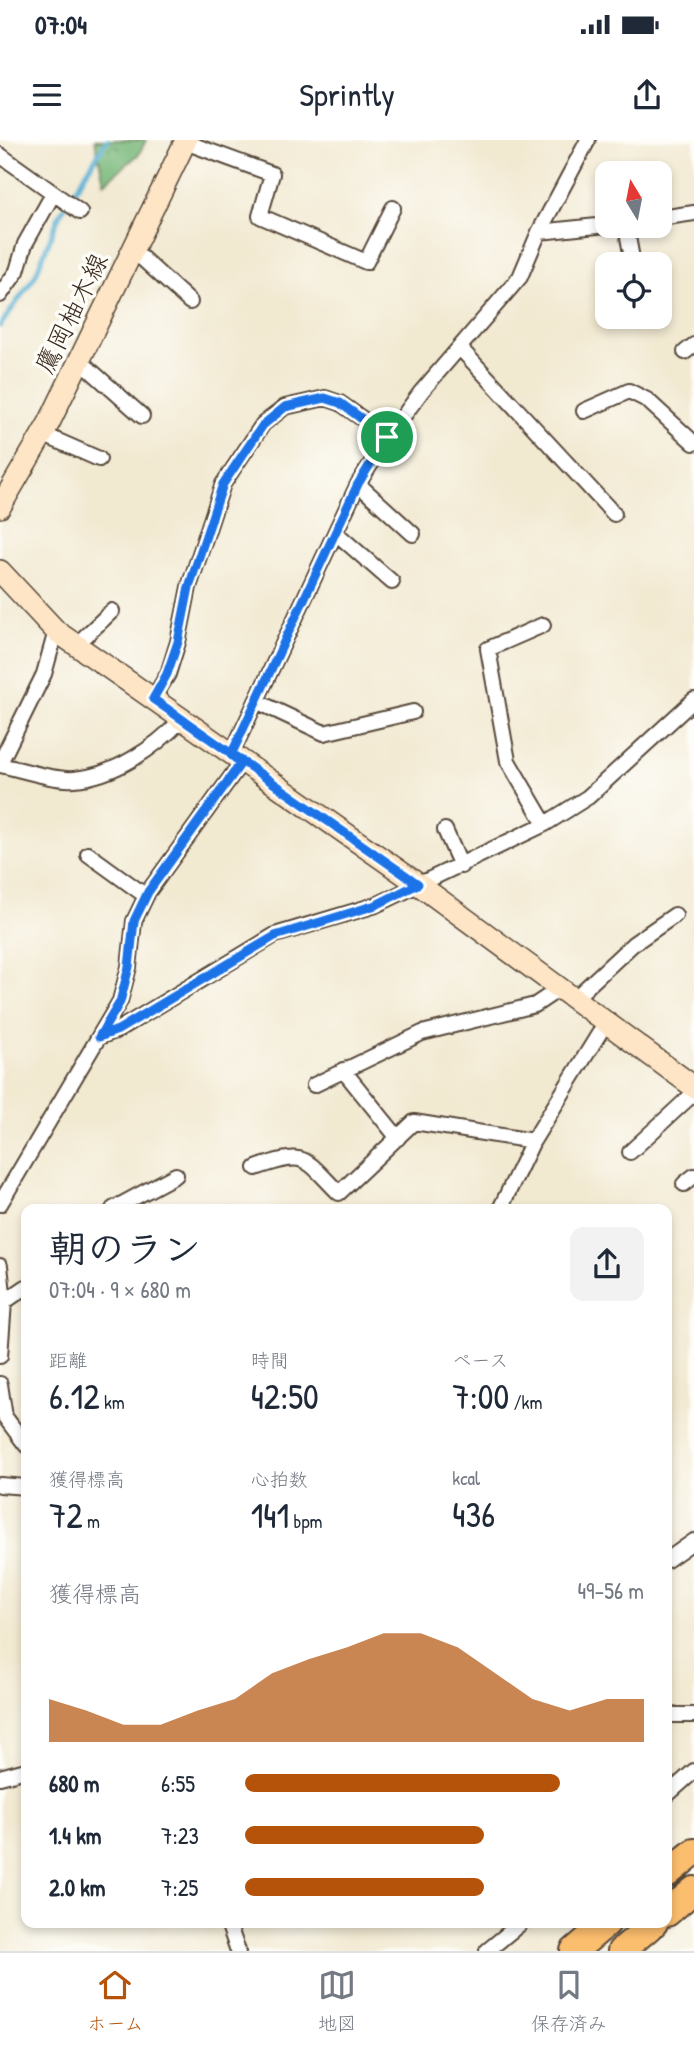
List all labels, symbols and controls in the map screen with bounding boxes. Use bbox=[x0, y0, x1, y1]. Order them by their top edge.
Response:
text: 07:04 bbox=[35, 7, 87, 42]
text: Sprintly bbox=[299, 73, 395, 116]
icon: menu bbox=[28, 76, 66, 114]
icon: share bbox=[628, 76, 666, 114]
north arrow bbox=[595, 161, 672, 238]
map controls bbox=[595, 161, 672, 329]
street label: 鷹岡柚木線 bbox=[27, 247, 115, 379]
button: locate bbox=[595, 252, 672, 329]
pin bbox=[357, 407, 417, 467]
icon: arrive bbox=[368, 418, 406, 456]
text: 朝のラン bbox=[49, 1222, 201, 1274]
button: share bbox=[570, 1227, 644, 1301]
text: 07:04 · 9 × 680 m bbox=[49, 1274, 191, 1305]
text: 距離 bbox=[49, 1347, 87, 1373]
text: 時間 bbox=[251, 1347, 289, 1373]
text: ペース bbox=[452, 1347, 508, 1373]
text: 6.12 bbox=[49, 1373, 100, 1420]
text: 42:50 bbox=[251, 1373, 319, 1420]
text: 7:00 bbox=[452, 1373, 509, 1420]
text: km bbox=[100, 1389, 125, 1415]
text: /km bbox=[509, 1389, 542, 1415]
text: kcal bbox=[452, 1465, 480, 1491]
text: 獲得標高 bbox=[49, 1466, 125, 1492]
text: 心拍数 bbox=[251, 1466, 308, 1492]
text: 436 bbox=[452, 1491, 495, 1538]
text: 72 bbox=[49, 1492, 83, 1539]
text: 141 bbox=[251, 1492, 289, 1539]
text: m bbox=[83, 1508, 100, 1534]
text: bpm bbox=[289, 1508, 322, 1534]
text: 49–56 m bbox=[577, 1575, 644, 1606]
text: 獲得標高 bbox=[49, 1578, 141, 1609]
text: 680 m bbox=[49, 1768, 99, 1799]
text: 6:55 bbox=[161, 1768, 195, 1799]
text: 1.4 km bbox=[49, 1820, 101, 1851]
text: 7:23 bbox=[161, 1820, 199, 1851]
text: 2.0 km bbox=[49, 1872, 105, 1903]
text: 7:25 bbox=[161, 1872, 198, 1903]
tab: ホーム bbox=[87, 1966, 144, 2036]
tab: 地図 bbox=[318, 1966, 356, 2036]
tab: 保存済み bbox=[531, 1966, 607, 2036]

